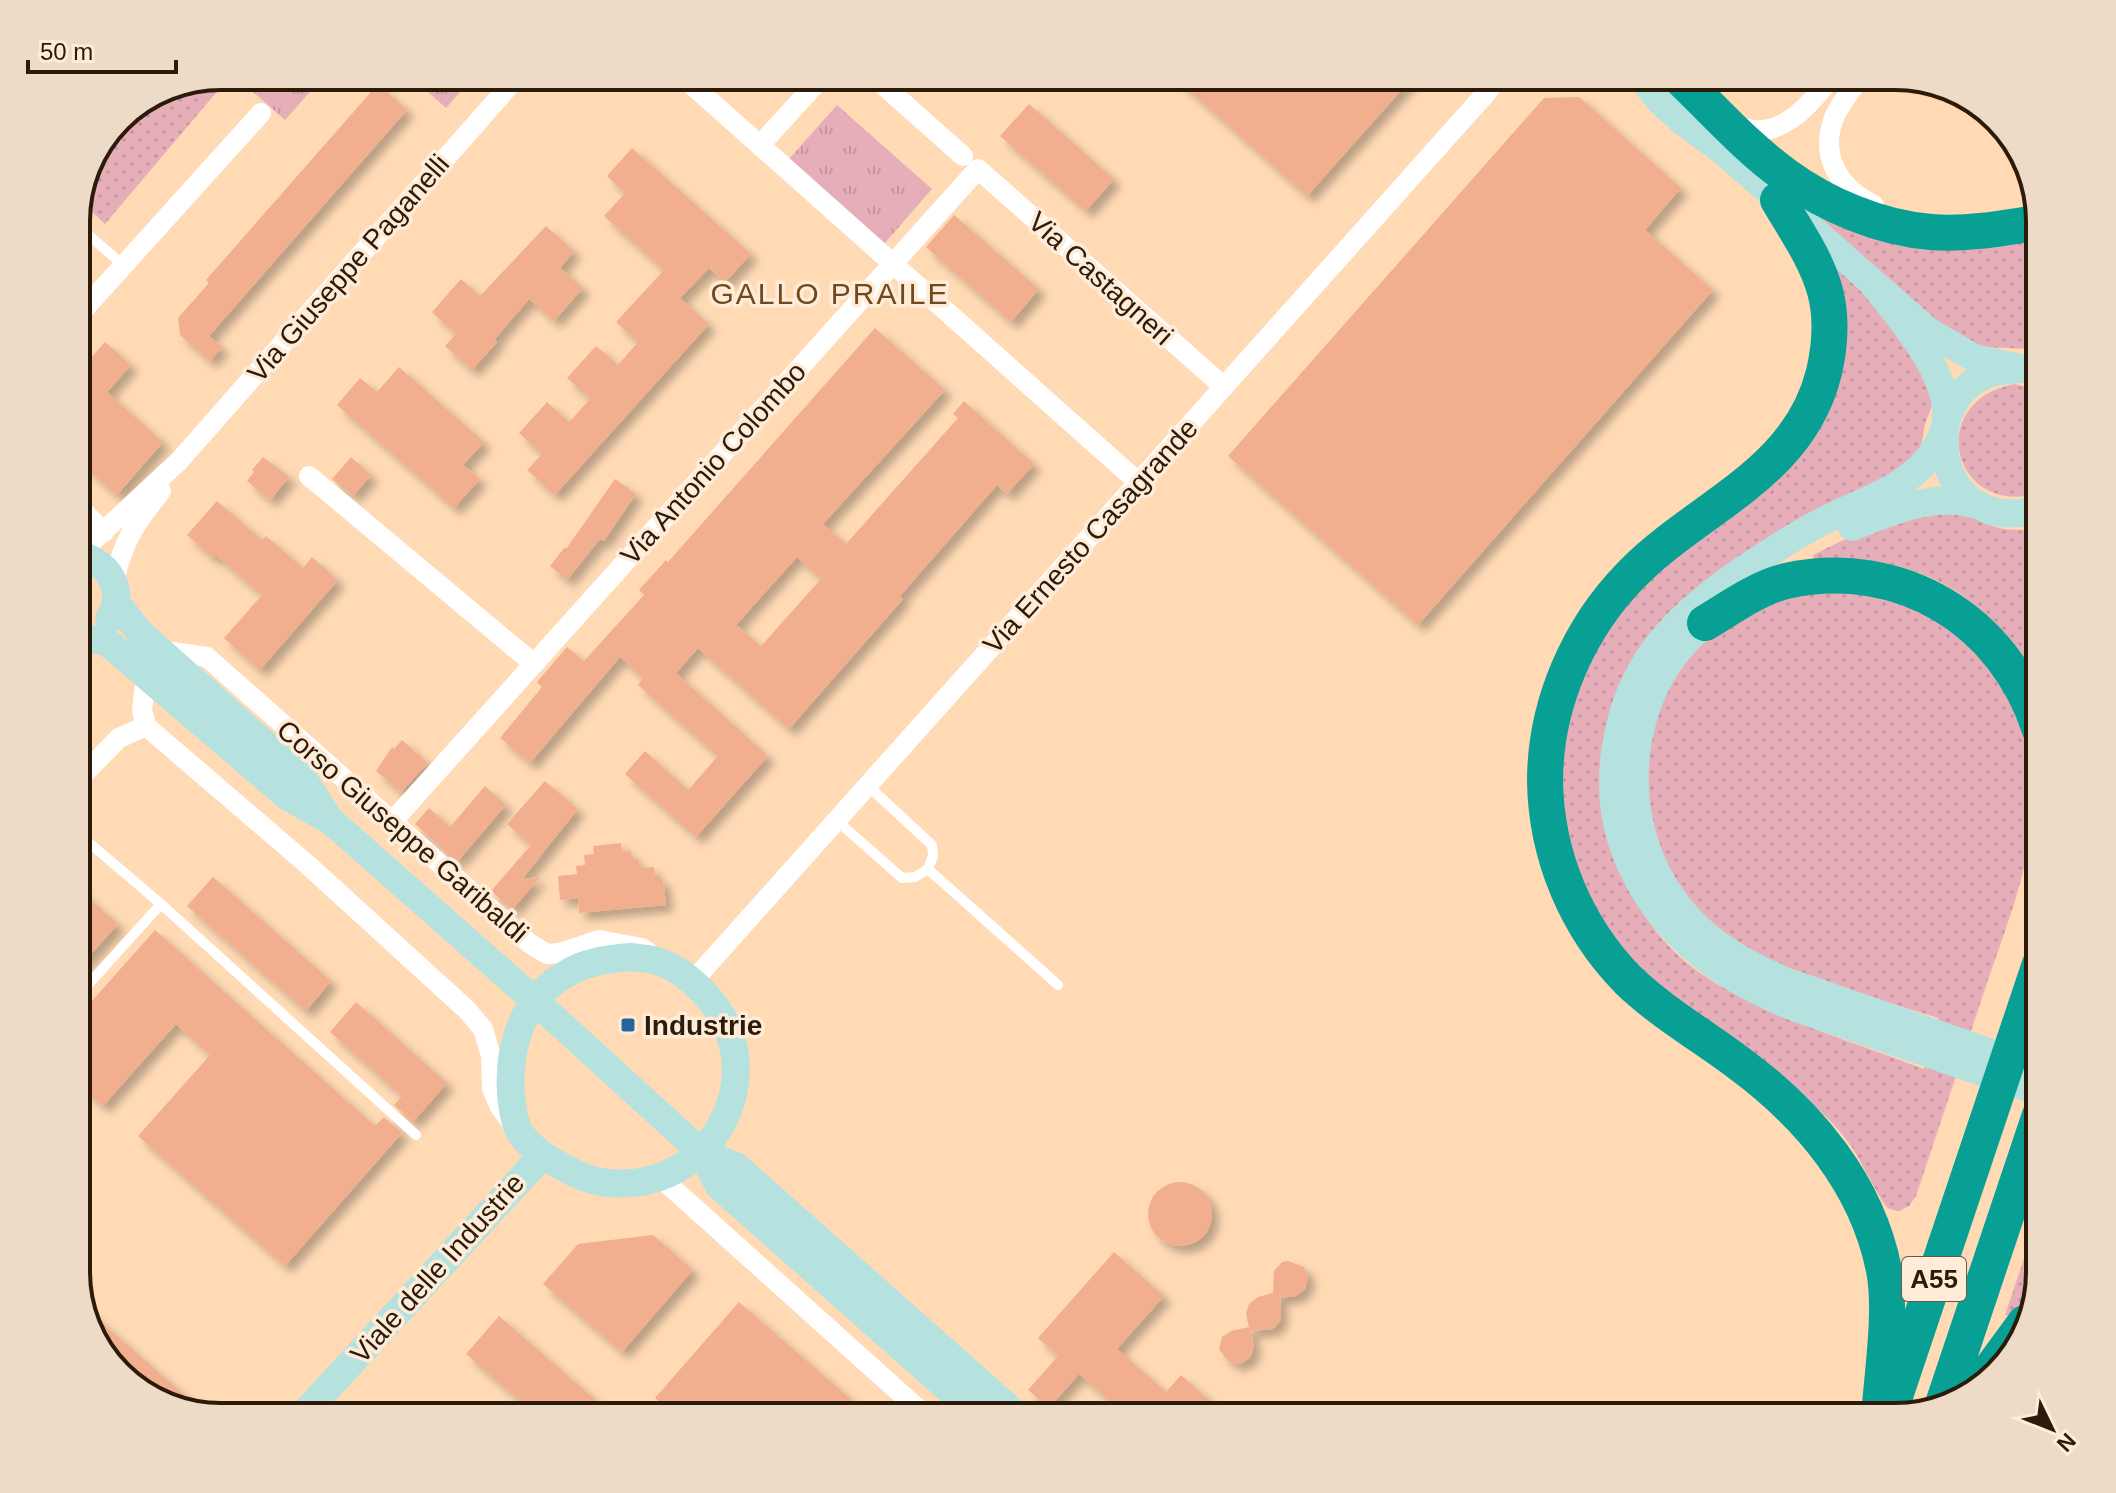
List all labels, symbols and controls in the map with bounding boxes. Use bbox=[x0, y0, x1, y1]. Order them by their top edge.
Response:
scale bar bbox=[28, 24, 176, 74]
text: 50 m bbox=[40, 38, 93, 65]
street label: Via Giuseppe Paganelli bbox=[241, 149, 455, 388]
street label: Via Castagneri bbox=[1022, 206, 1179, 351]
district label: GALLO PRAILE bbox=[710, 277, 950, 310]
street label: Via Antonio Colombo bbox=[615, 356, 812, 571]
street label: Via Ernesto Casagrande bbox=[977, 413, 1204, 660]
street label: Corso Giuseppe Garibaldi bbox=[271, 714, 534, 949]
place label: Industrie bbox=[644, 1010, 762, 1041]
marker: Industrie bbox=[619, 1016, 637, 1034]
street label: Viale delle Industrie bbox=[344, 1167, 530, 1369]
road number: A55 bbox=[1902, 1257, 1966, 1301]
north arrow bbox=[2012, 1389, 2092, 1469]
text: N bbox=[2052, 1428, 2081, 1457]

